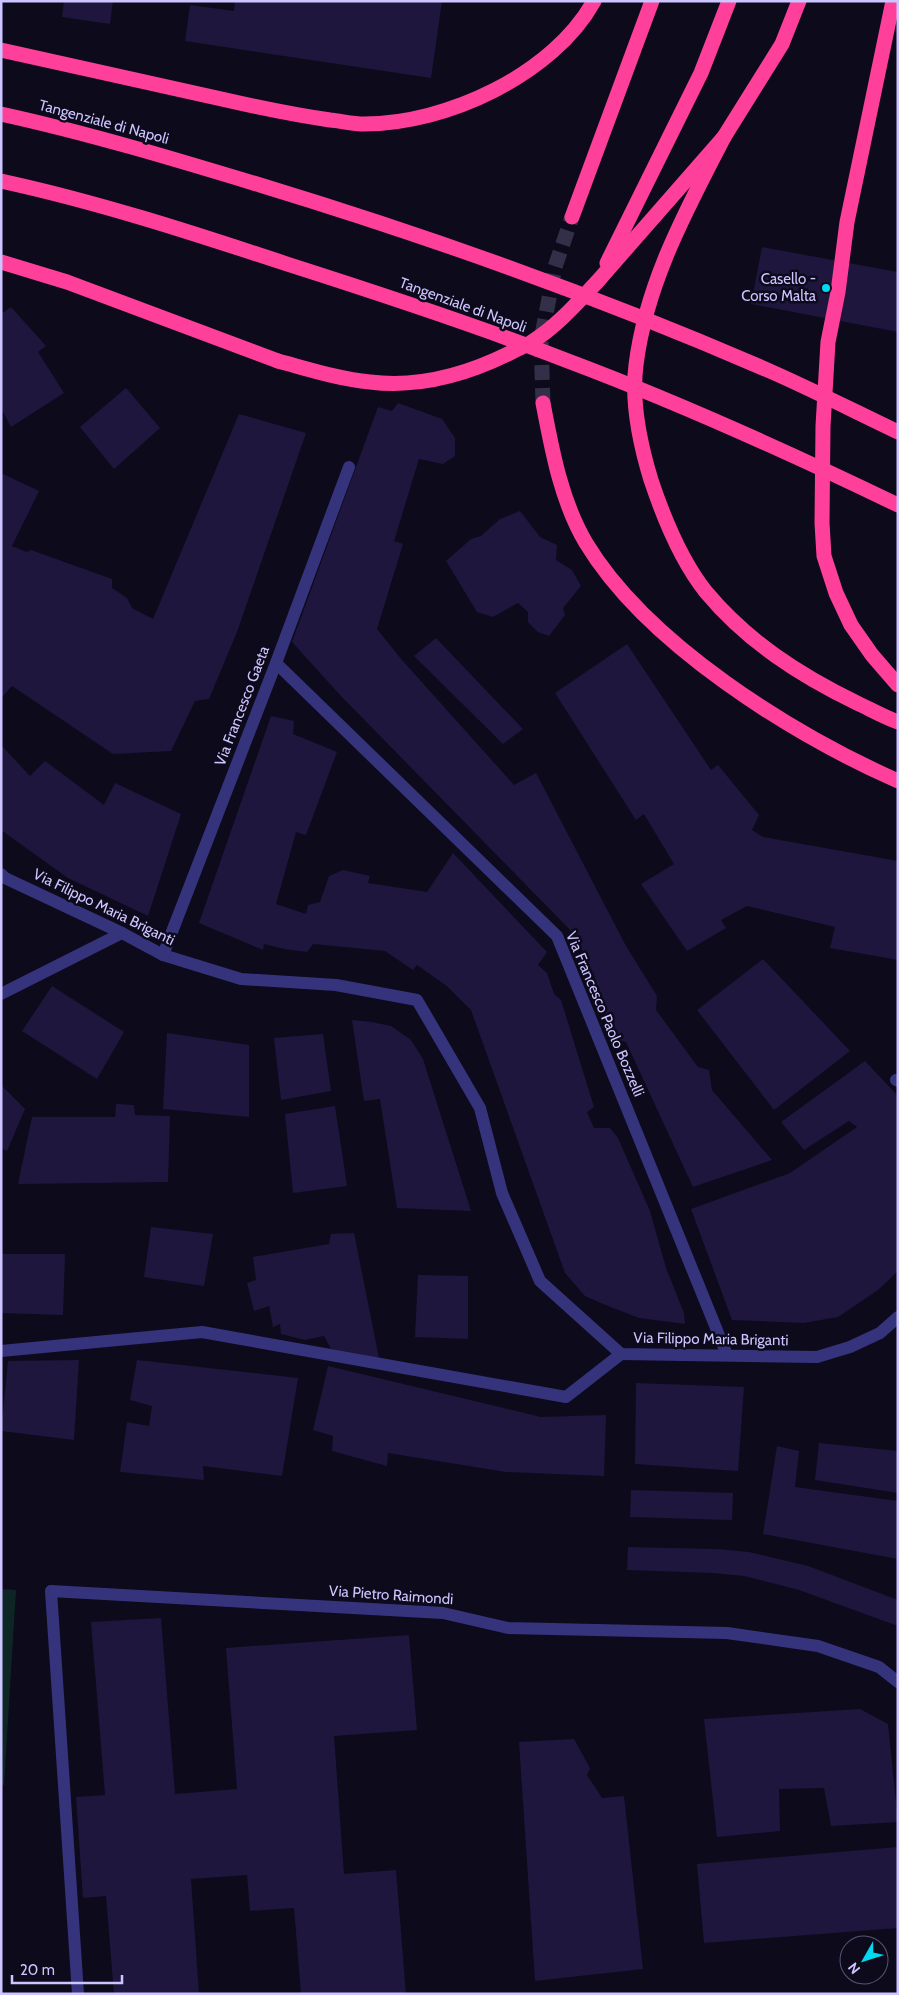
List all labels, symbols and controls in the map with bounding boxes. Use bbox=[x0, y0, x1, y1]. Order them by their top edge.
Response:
street label: Tangenziale di Napoli bbox=[37, 96, 171, 148]
place label: Casello - Corso Malta bbox=[741, 270, 817, 305]
street label: Tangenziale di Napoli bbox=[397, 274, 529, 336]
marker: Casello - Corso Malta bbox=[820, 282, 832, 294]
street label: Via Francesco Gaeta bbox=[211, 643, 273, 769]
street label: Via Filippo Maria Briganti bbox=[30, 865, 178, 949]
street label: Via Francesco Paolo Bozzelli bbox=[562, 929, 648, 1099]
street label: Via Filippo Maria Briganti bbox=[633, 1329, 789, 1349]
street label: Via Pietro Raimondi bbox=[328, 1582, 454, 1608]
north arrow bbox=[839, 1935, 889, 1985]
scale bar bbox=[12, 1952, 122, 1984]
text: N bbox=[844, 1959, 864, 1978]
text: 20 m bbox=[20, 1961, 55, 1979]

